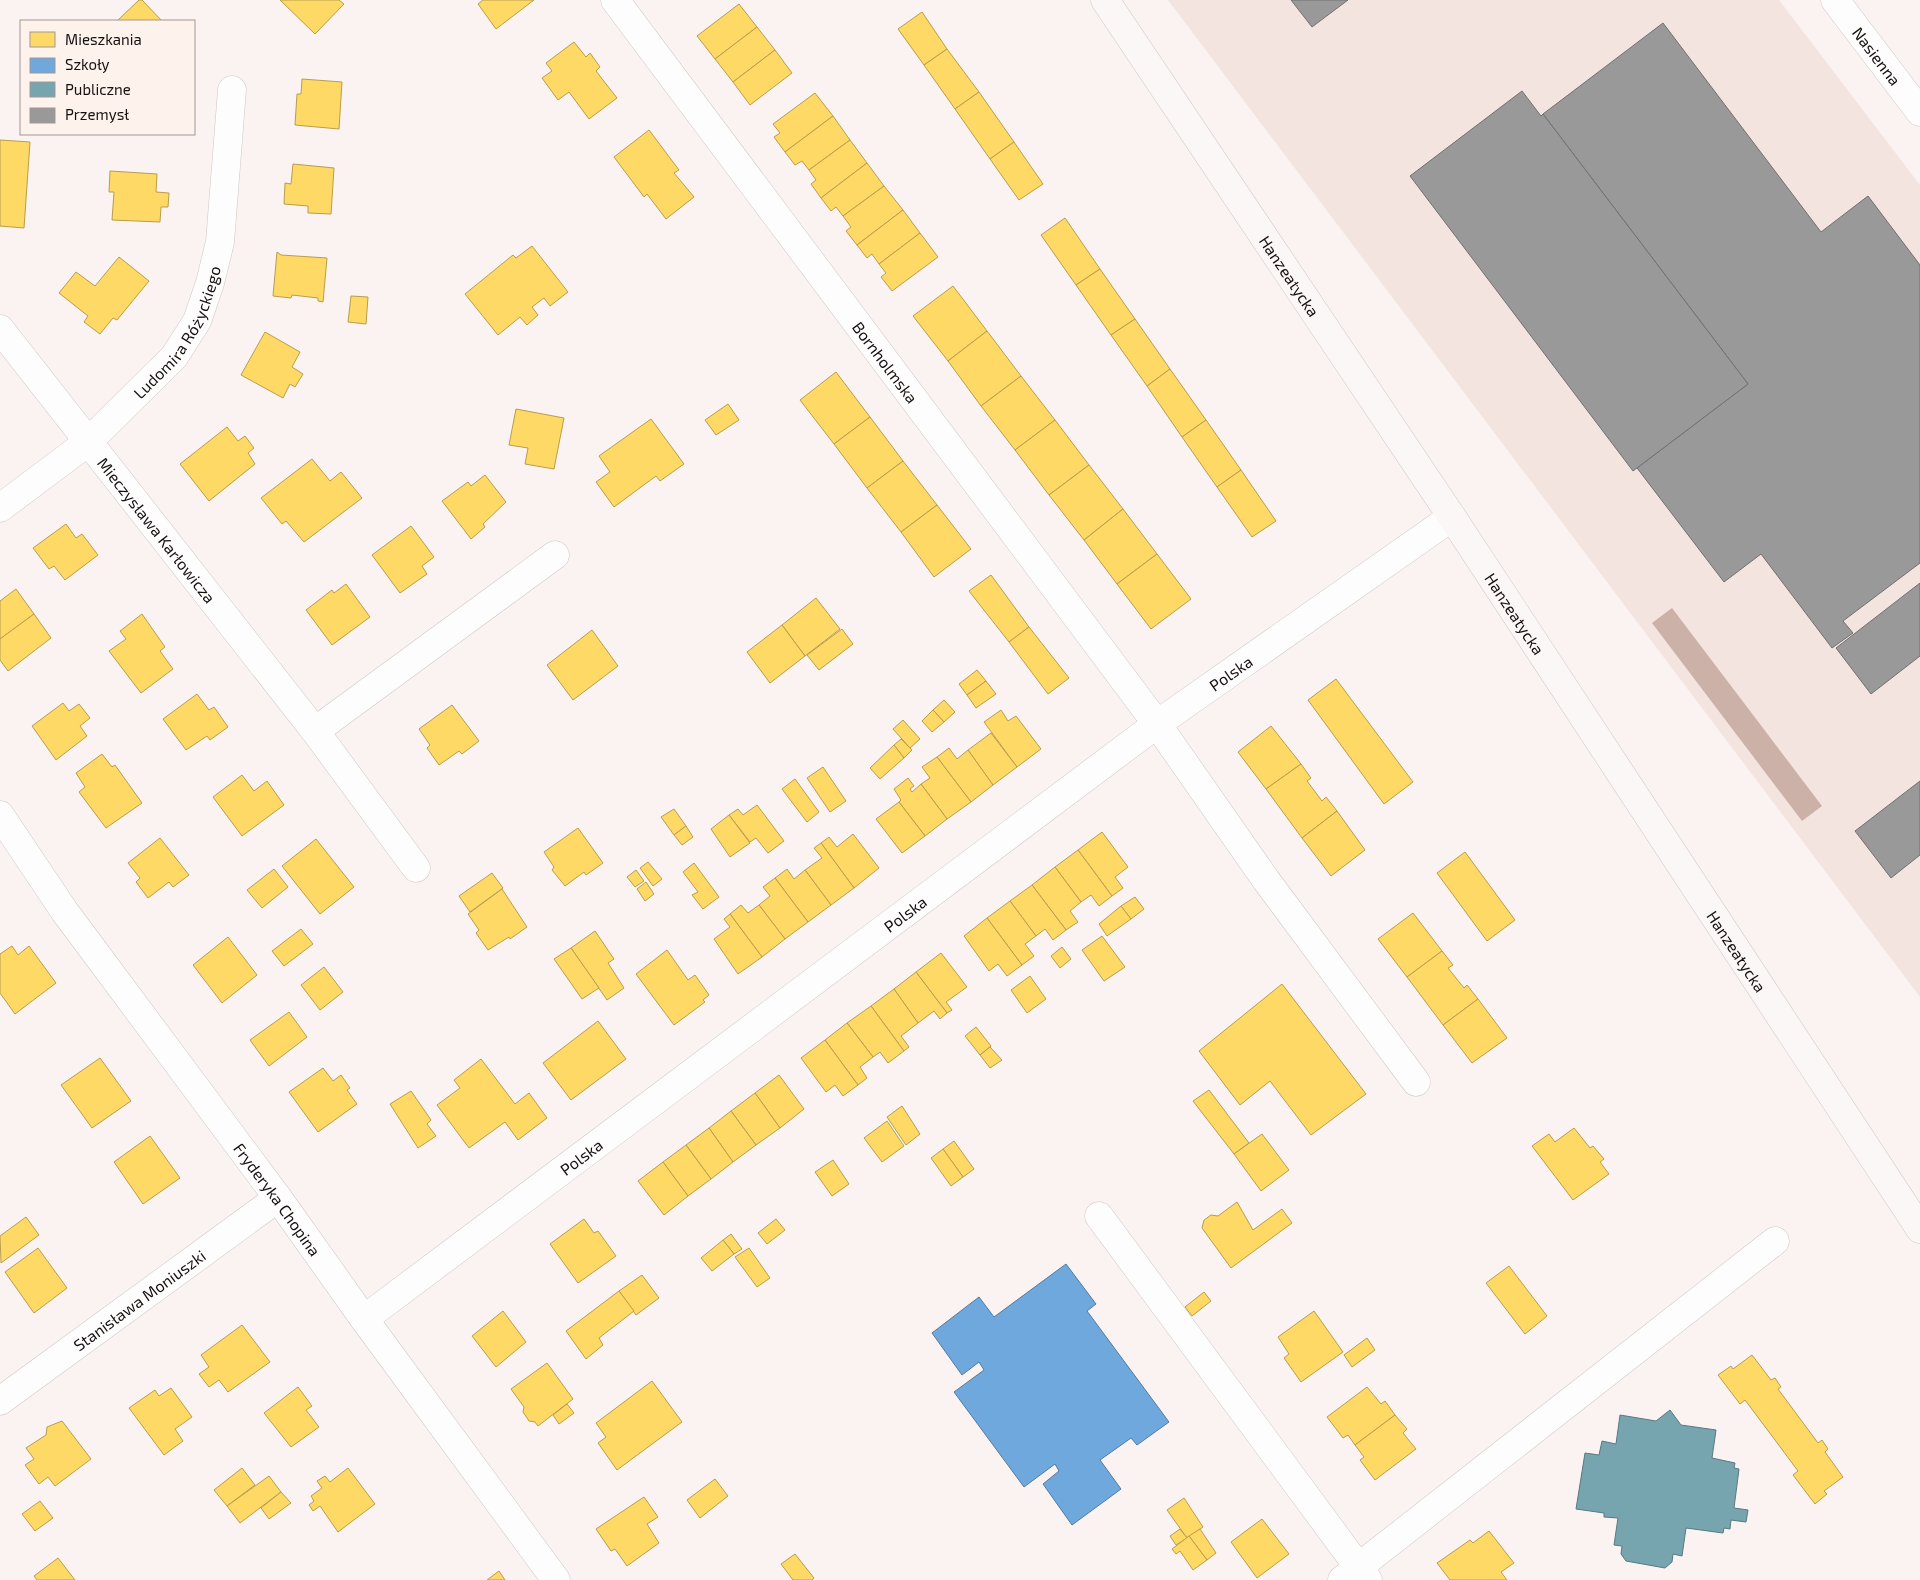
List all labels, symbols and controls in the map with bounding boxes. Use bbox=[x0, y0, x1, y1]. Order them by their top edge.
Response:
legend bbox=[20, 20, 195, 135]
street label: Nasienna bbox=[1849, 23, 1905, 89]
text: Mieszkania bbox=[65, 30, 142, 48]
text: Szkoły bbox=[65, 55, 110, 73]
text: Publiczne bbox=[65, 80, 131, 98]
text: Przemysł bbox=[65, 105, 129, 123]
street label: Hanzeatycka bbox=[1256, 232, 1324, 320]
street label: Ludomira Różyckiego bbox=[129, 264, 223, 402]
street label: Bornholmska bbox=[849, 317, 923, 406]
street label: Mieczysława Karłowicza bbox=[94, 453, 220, 606]
street label: Hanzeatycka bbox=[1482, 569, 1549, 658]
street label: Polska bbox=[1205, 651, 1256, 694]
street label: Polska bbox=[880, 891, 930, 935]
street label: Hanzeatycka bbox=[1704, 907, 1771, 995]
street label: Polska bbox=[556, 1134, 606, 1178]
street label: Fryderyka Chopina bbox=[230, 1139, 325, 1259]
street label: Stanisława Moniuszki bbox=[69, 1245, 209, 1354]

